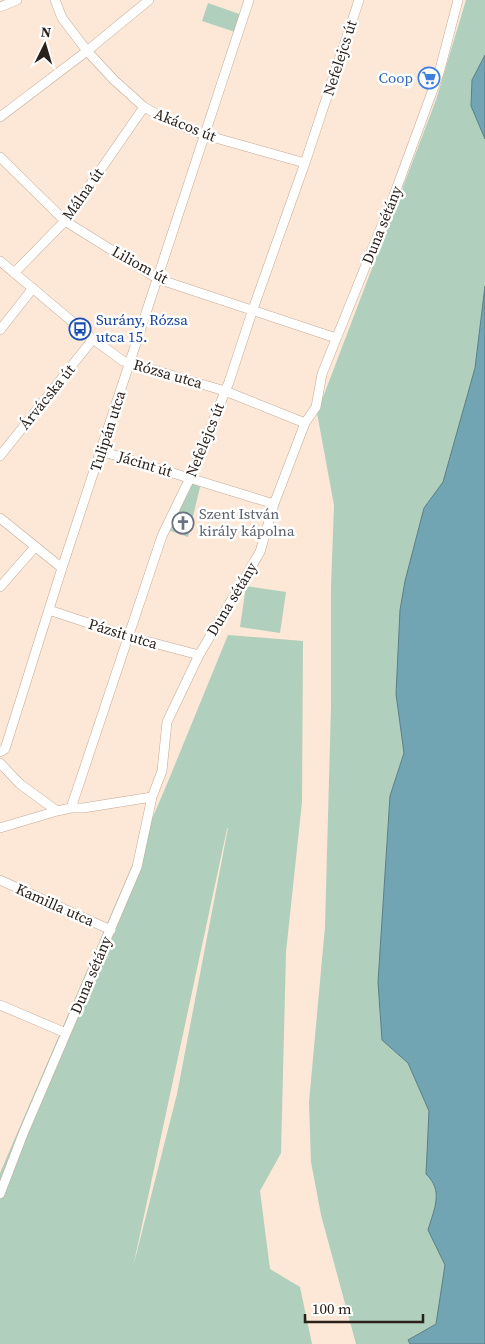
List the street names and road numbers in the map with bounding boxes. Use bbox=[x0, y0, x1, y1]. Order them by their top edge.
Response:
street label: Nefelejcs út bbox=[317, 17, 362, 98]
street label: Akácos út bbox=[151, 103, 219, 146]
street label: Málna út bbox=[57, 163, 108, 224]
street label: Duna sétány bbox=[356, 182, 407, 267]
street label: Liliom út bbox=[108, 241, 172, 289]
street label: Rózsa utca bbox=[131, 354, 205, 393]
street label: Árvácska út bbox=[14, 360, 79, 434]
street label: Tulipán utca bbox=[85, 387, 131, 474]
street label: Nefelejcs út bbox=[180, 400, 229, 480]
street label: Jácint út bbox=[115, 445, 175, 482]
street label: Duna sétány bbox=[201, 558, 262, 640]
street label: Pázsit utca bbox=[86, 613, 161, 654]
street label: Kamilla utca bbox=[13, 878, 98, 931]
street label: Duna sétány bbox=[65, 932, 116, 1017]

